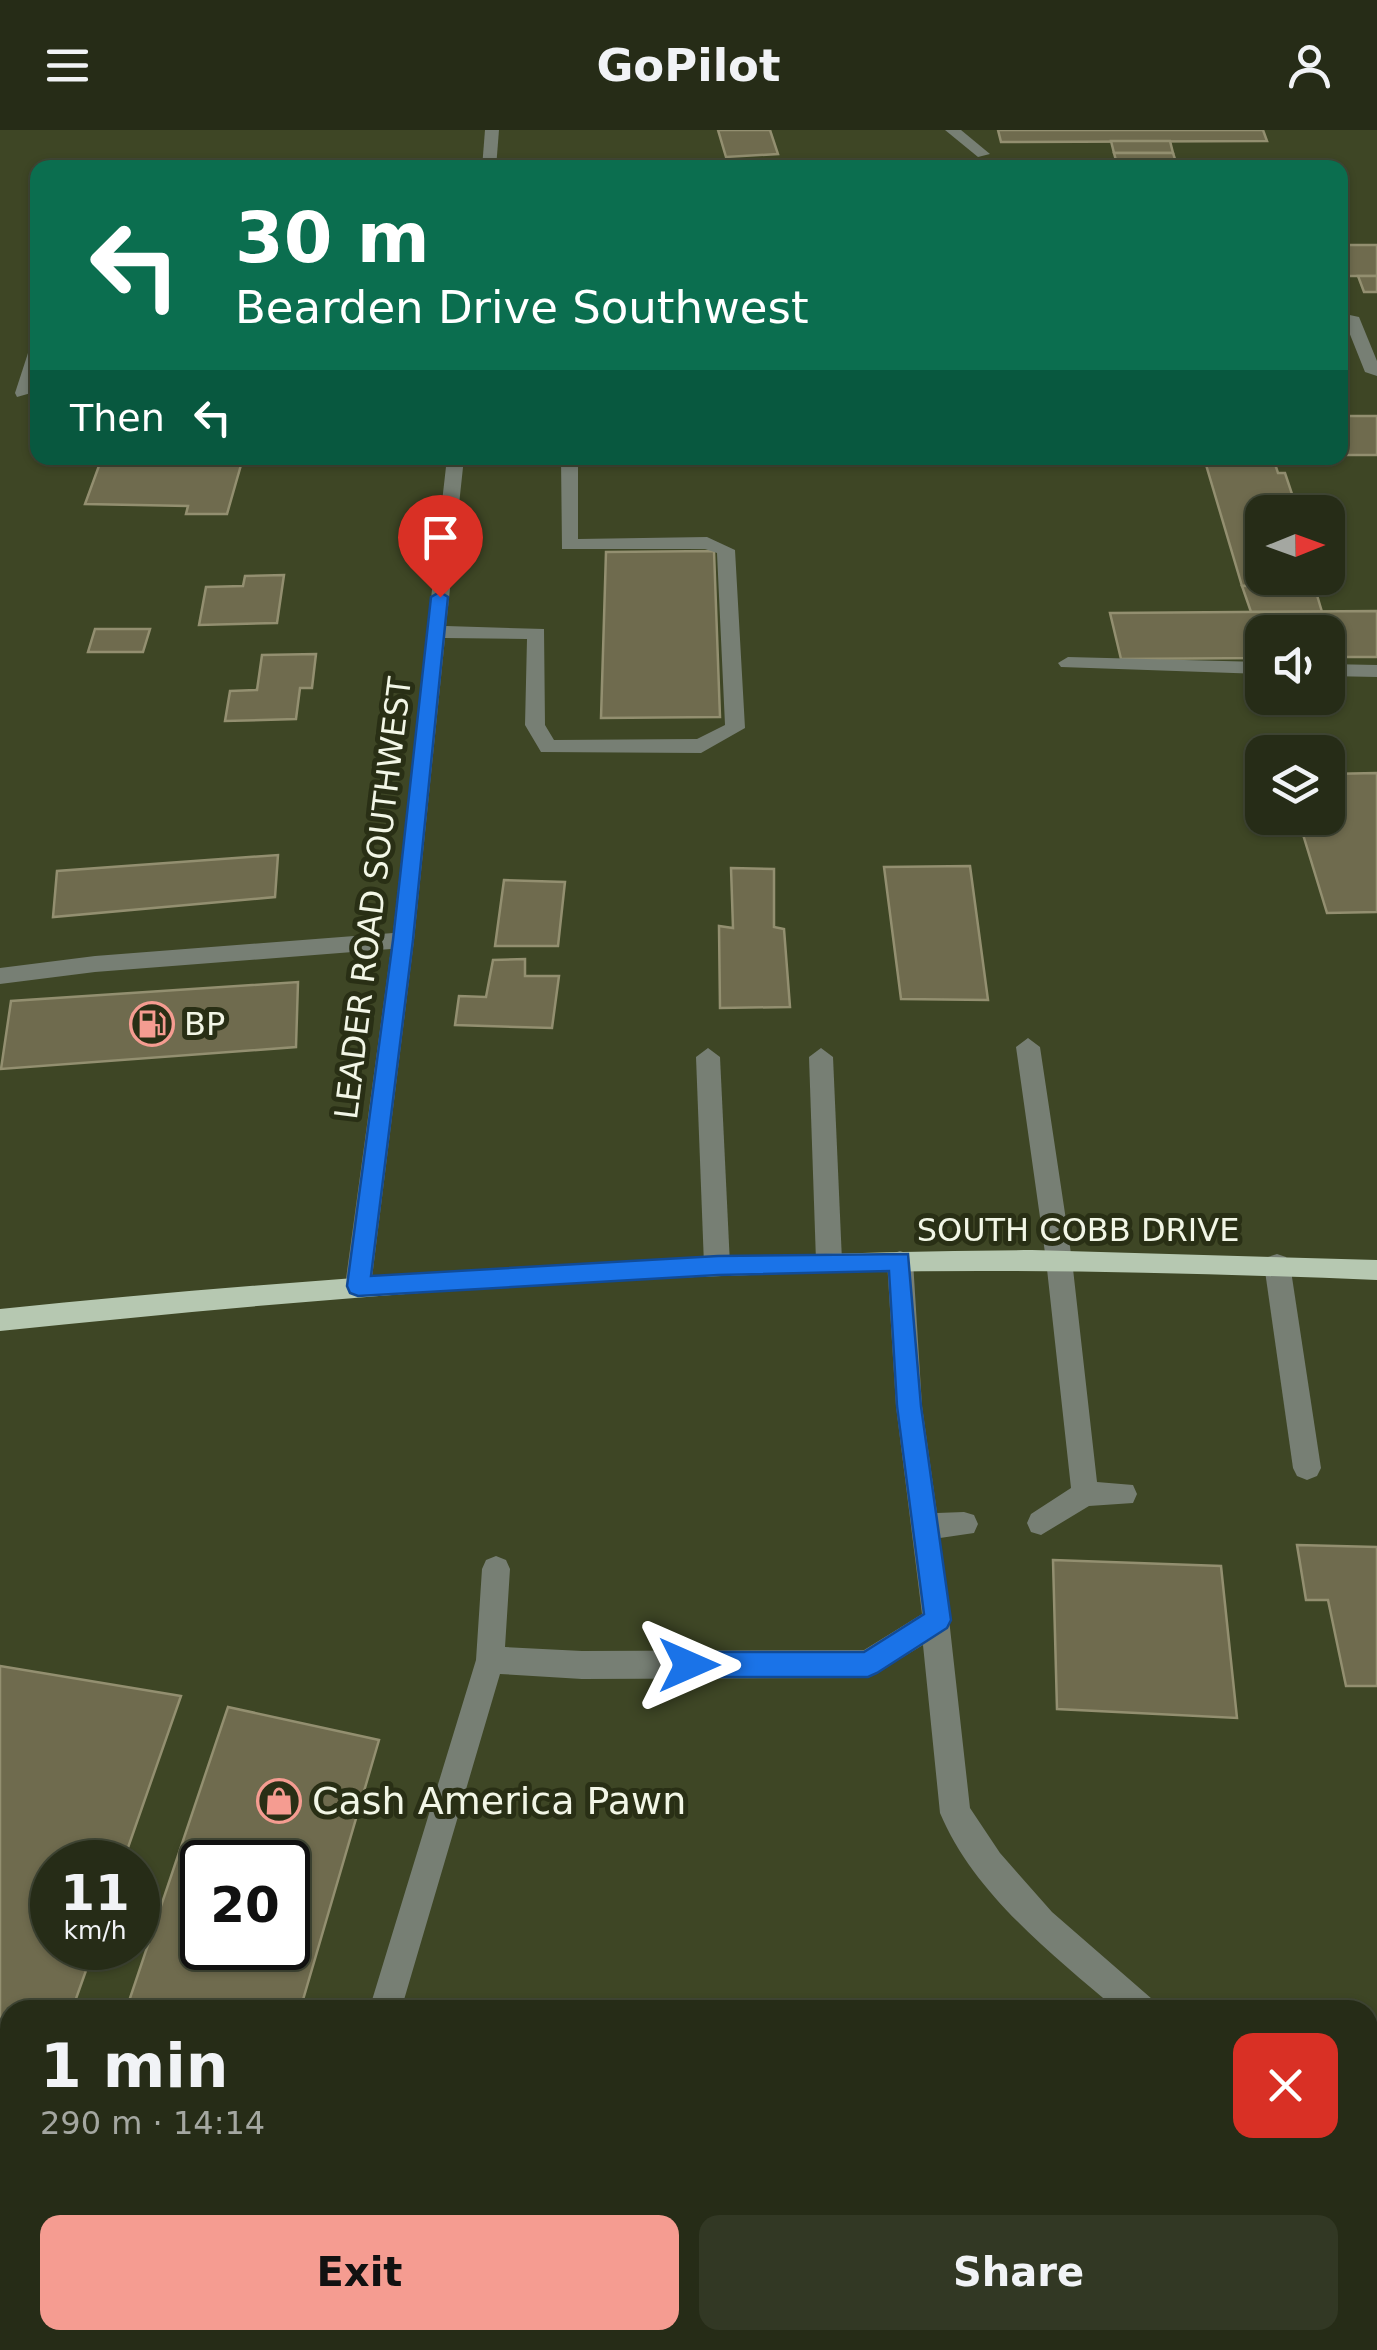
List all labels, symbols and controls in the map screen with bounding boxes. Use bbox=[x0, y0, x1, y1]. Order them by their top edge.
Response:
icon: menu bbox=[40, 38, 95, 93]
icon: person bbox=[1282, 38, 1337, 93]
text: GoPilot bbox=[596, 39, 781, 92]
text: 30 m bbox=[235, 197, 430, 279]
icon: left bbox=[70, 200, 200, 330]
text: Bearden Drive Southwest bbox=[235, 281, 809, 334]
icon: left bbox=[185, 390, 240, 445]
text: Then bbox=[70, 396, 165, 440]
pin bbox=[398, 495, 483, 598]
north arrow bbox=[1245, 495, 1345, 595]
map controls bbox=[1245, 495, 1345, 835]
icon: arrive bbox=[413, 510, 468, 565]
button: sound bbox=[1245, 615, 1345, 715]
street label: LEADER ROAD SOUTHWEST bbox=[327, 674, 419, 1121]
button: layers bbox=[1245, 735, 1345, 835]
fuel station icon: BP bbox=[129, 1001, 175, 1047]
place label: BP bbox=[184, 1005, 225, 1043]
street label: SOUTH COBB DRIVE bbox=[917, 1211, 1239, 1249]
position arrow bbox=[637, 1613, 741, 1717]
shop icon: Cash America Pawn bbox=[256, 1778, 302, 1824]
place label: Cash America Pawn bbox=[312, 1779, 686, 1823]
speed limit sign: 20 bbox=[180, 1840, 310, 1970]
text: 11 bbox=[60, 1864, 130, 1922]
text: km/h bbox=[63, 1916, 127, 1945]
text: 1 min bbox=[40, 2031, 228, 2101]
button: close bbox=[1233, 2033, 1338, 2138]
text: 290 m · 14:14 bbox=[40, 2104, 265, 2142]
button: Exit bbox=[40, 2215, 679, 2330]
button: Share bbox=[699, 2215, 1338, 2330]

